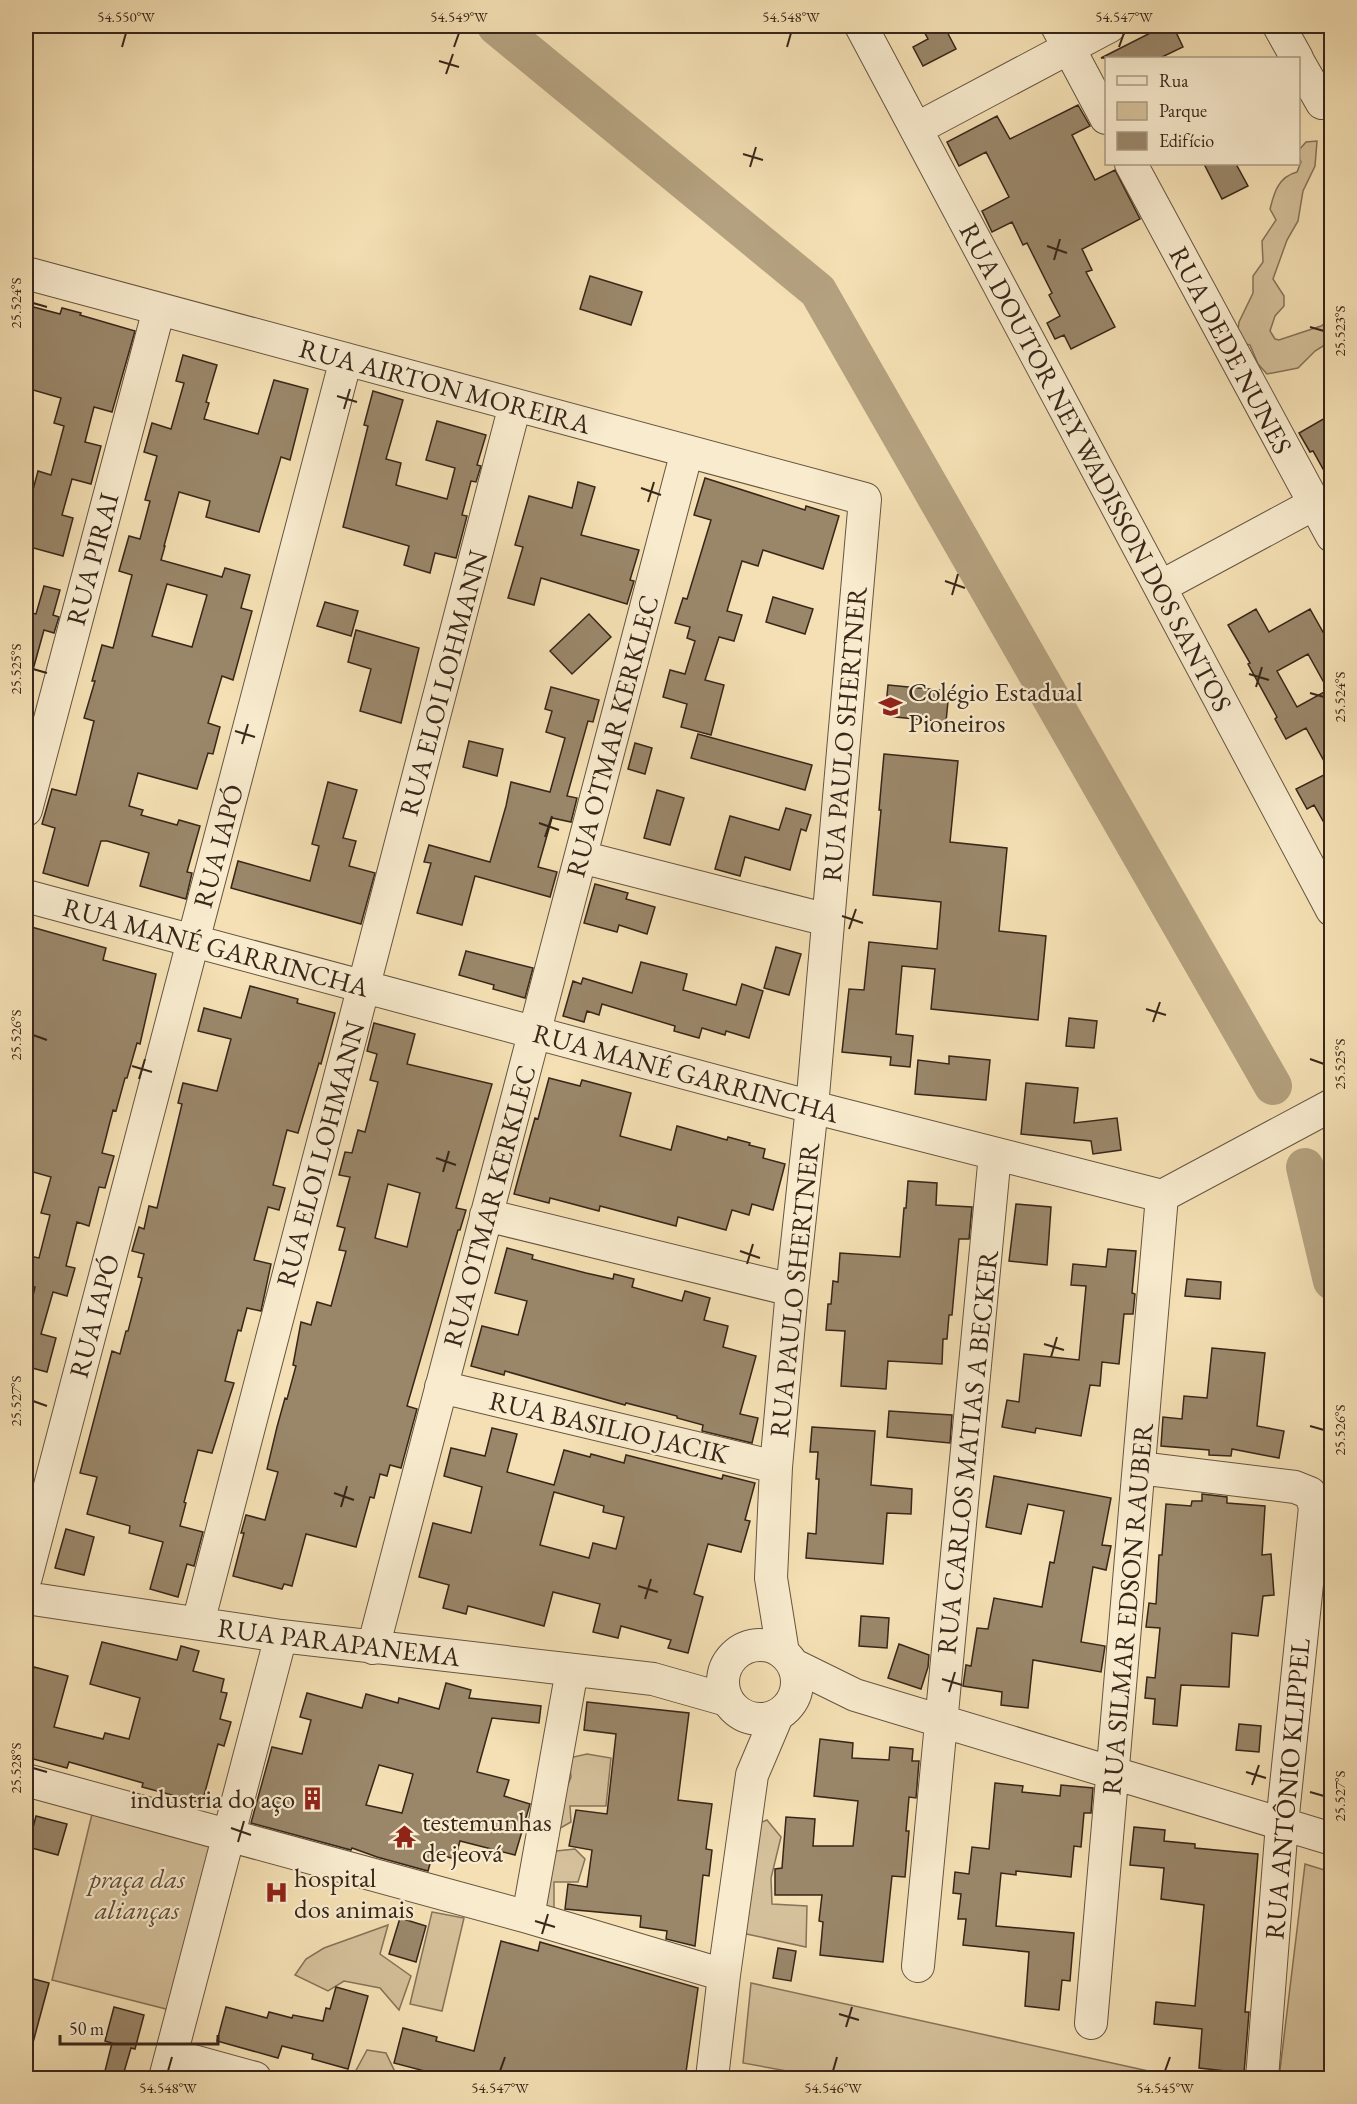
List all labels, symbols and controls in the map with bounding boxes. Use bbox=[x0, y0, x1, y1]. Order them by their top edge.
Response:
text: 54.550°W bbox=[97, 7, 155, 26]
text: 54.549°W bbox=[430, 7, 488, 26]
text: 54.548°W bbox=[762, 7, 820, 26]
text: 54.547°W bbox=[1095, 7, 1153, 26]
legend bbox=[1105, 57, 1300, 165]
text: Rua bbox=[1159, 69, 1189, 92]
text: Parque bbox=[1159, 99, 1207, 122]
text: Edifício bbox=[1159, 129, 1214, 152]
street label: RUA DOUTOR NEY WADISSON DOS SANTOS bbox=[952, 217, 1240, 717]
street label: RUA DEDE NUNES bbox=[1161, 240, 1301, 460]
text: 25.524°S bbox=[6, 278, 25, 328]
text: 25.523°S bbox=[1330, 306, 1349, 356]
street label: RUA AIRTON MOREIRA bbox=[295, 330, 595, 442]
street label: RUA PIRAI bbox=[58, 489, 126, 629]
street label: RUA ELOI LOHMANN bbox=[391, 546, 495, 820]
street label: RUA PAULO SHERTNER bbox=[814, 584, 874, 883]
street label: RUA OTMAR KERKLEC bbox=[558, 591, 666, 881]
text: 25.525°S bbox=[6, 644, 25, 694]
text: 25.524°S bbox=[1330, 672, 1349, 722]
place label: Colégio Estadual Pioneiros bbox=[908, 674, 1083, 740]
school or university icon: Colégio Estadual Pioneiros bbox=[877, 694, 903, 720]
street label: RUA IAPÓ bbox=[185, 780, 251, 912]
street label: RUA MANÉ GARRINCHA bbox=[59, 889, 373, 1005]
text: 25.526°S bbox=[6, 1010, 25, 1060]
street label: RUA MANÉ GARRINCHA bbox=[529, 1015, 843, 1131]
street label: RUA ELOI LOHMANN bbox=[268, 1017, 372, 1291]
text: 25.525°S bbox=[1330, 1039, 1349, 1089]
street label: RUA OTMAR KERKLEC bbox=[435, 1061, 543, 1351]
street label: RUA PAULO SHERTNER bbox=[761, 1140, 827, 1439]
street label: RUA CARLOS MATIAS A BECKER bbox=[928, 1247, 1006, 1656]
street label: RUA IAPÓ bbox=[61, 1250, 127, 1382]
text: 25.527°S bbox=[6, 1376, 25, 1426]
street label: RUA BASILIO JACIK bbox=[486, 1382, 733, 1472]
text: 25.526°S bbox=[1330, 1405, 1349, 1455]
street label: RUA SILMAR EDSON RAUBER bbox=[1093, 1421, 1161, 1796]
street label: RUA PARAPANEMA bbox=[216, 1610, 463, 1674]
street label: RUA ANTÔNIO KLIPPEL bbox=[1256, 1637, 1318, 1941]
text: 25.528°S bbox=[6, 1743, 25, 1793]
text: 25.527°S bbox=[1330, 1771, 1349, 1821]
place label: industria do aço bbox=[130, 1781, 295, 1816]
building icon: industria do aço bbox=[300, 1785, 326, 1811]
place label: testemunhas de jeová bbox=[422, 1804, 552, 1870]
temple icon: testemunhas de jeová bbox=[391, 1824, 417, 1850]
place label: hospital dos animais bbox=[294, 1860, 414, 1926]
park label: praça das alianças bbox=[85, 1861, 186, 1927]
hospital icon: hospital dos animais bbox=[263, 1880, 289, 1906]
scale bar bbox=[60, 2008, 218, 2046]
text: 50 m bbox=[69, 2017, 104, 2040]
text: 54.548°W bbox=[139, 2078, 197, 2097]
text: 54.547°W bbox=[471, 2078, 529, 2097]
text: 54.546°W bbox=[804, 2078, 862, 2097]
text: 54.545°W bbox=[1136, 2078, 1194, 2097]

